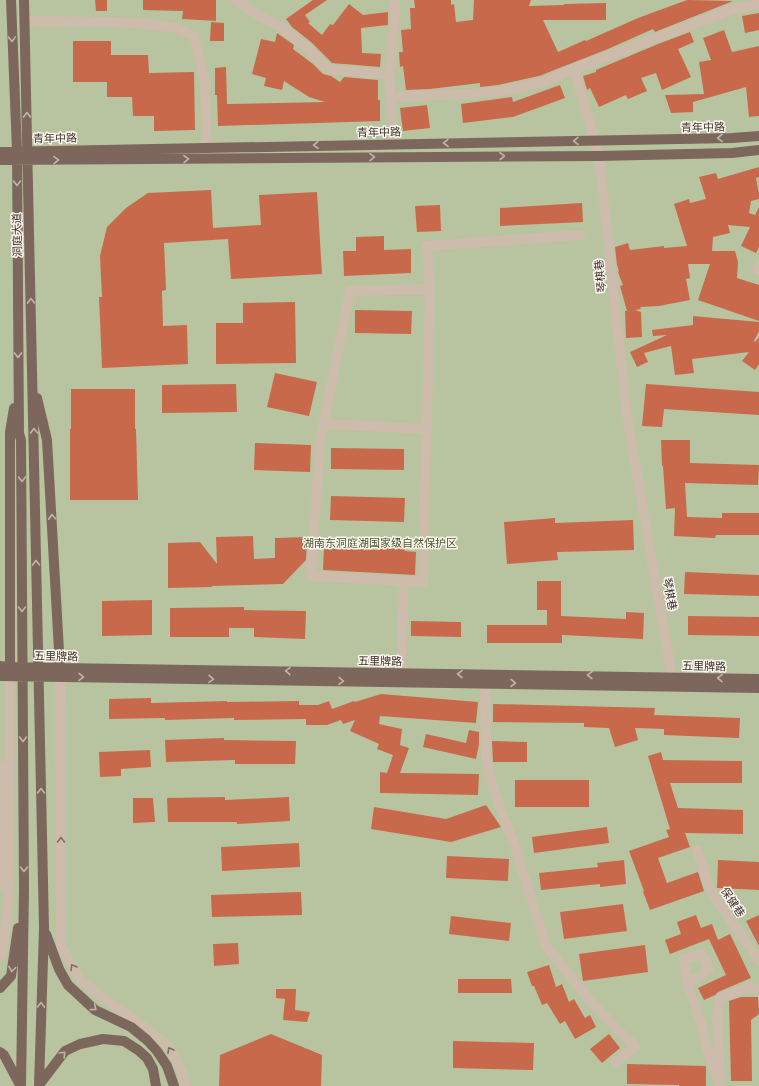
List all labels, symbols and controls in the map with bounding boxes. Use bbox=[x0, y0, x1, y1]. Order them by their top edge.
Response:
one-way arrow bbox=[8, 36, 17, 42]
one-way arrow bbox=[23, 112, 31, 118]
street label: 青年中路 bbox=[681, 121, 725, 133]
street label: 青年中路 bbox=[357, 126, 401, 138]
street label: 青年中路 bbox=[33, 132, 77, 144]
one-way arrow bbox=[717, 134, 723, 143]
one-way arrow bbox=[573, 137, 579, 145]
one-way arrow bbox=[443, 139, 449, 147]
one-way arrow bbox=[313, 141, 319, 150]
one-way arrow bbox=[499, 152, 505, 160]
one-way arrow bbox=[369, 153, 375, 161]
one-way arrow bbox=[183, 155, 189, 163]
one-way arrow bbox=[53, 156, 59, 164]
one-way arrow bbox=[13, 180, 21, 186]
street label: 洞庭大道 bbox=[11, 213, 23, 257]
street label: 琴棋巷 bbox=[592, 259, 608, 293]
one-way arrow bbox=[27, 298, 35, 304]
one-way arrow bbox=[14, 352, 22, 358]
one-way arrow bbox=[30, 428, 38, 434]
one-way arrow bbox=[18, 476, 26, 482]
one-way arrow bbox=[47, 514, 56, 520]
park label: 湖南东洞庭湖国家级自然保护区 bbox=[303, 537, 457, 549]
one-way arrow bbox=[32, 560, 40, 566]
street label: 琴棋巷 bbox=[661, 577, 679, 611]
one-way arrow bbox=[18, 606, 26, 612]
street label: 五里牌路 bbox=[34, 650, 78, 662]
street label: 五里牌路 bbox=[358, 655, 402, 667]
street label: 五里牌路 bbox=[682, 660, 726, 672]
one-way arrow bbox=[285, 667, 291, 675]
one-way arrow bbox=[457, 669, 463, 678]
one-way arrow bbox=[587, 671, 593, 680]
one-way arrow bbox=[78, 673, 84, 682]
one-way arrow bbox=[717, 674, 723, 682]
one-way arrow bbox=[208, 675, 214, 683]
one-way arrow bbox=[338, 677, 344, 685]
one-way arrow bbox=[510, 679, 516, 687]
one-way arrow bbox=[19, 736, 27, 742]
one-way arrow bbox=[36, 788, 45, 794]
one-way arrow bbox=[57, 837, 65, 843]
one-way arrow bbox=[20, 866, 28, 872]
street label: 保健巷 bbox=[719, 885, 747, 919]
one-way arrow bbox=[70, 964, 77, 971]
one-way arrow bbox=[8, 966, 17, 972]
one-way arrow bbox=[37, 1002, 46, 1008]
one-way arrow bbox=[89, 1003, 96, 1010]
one-way arrow bbox=[168, 1047, 175, 1054]
one-way arrow bbox=[59, 1051, 66, 1059]

